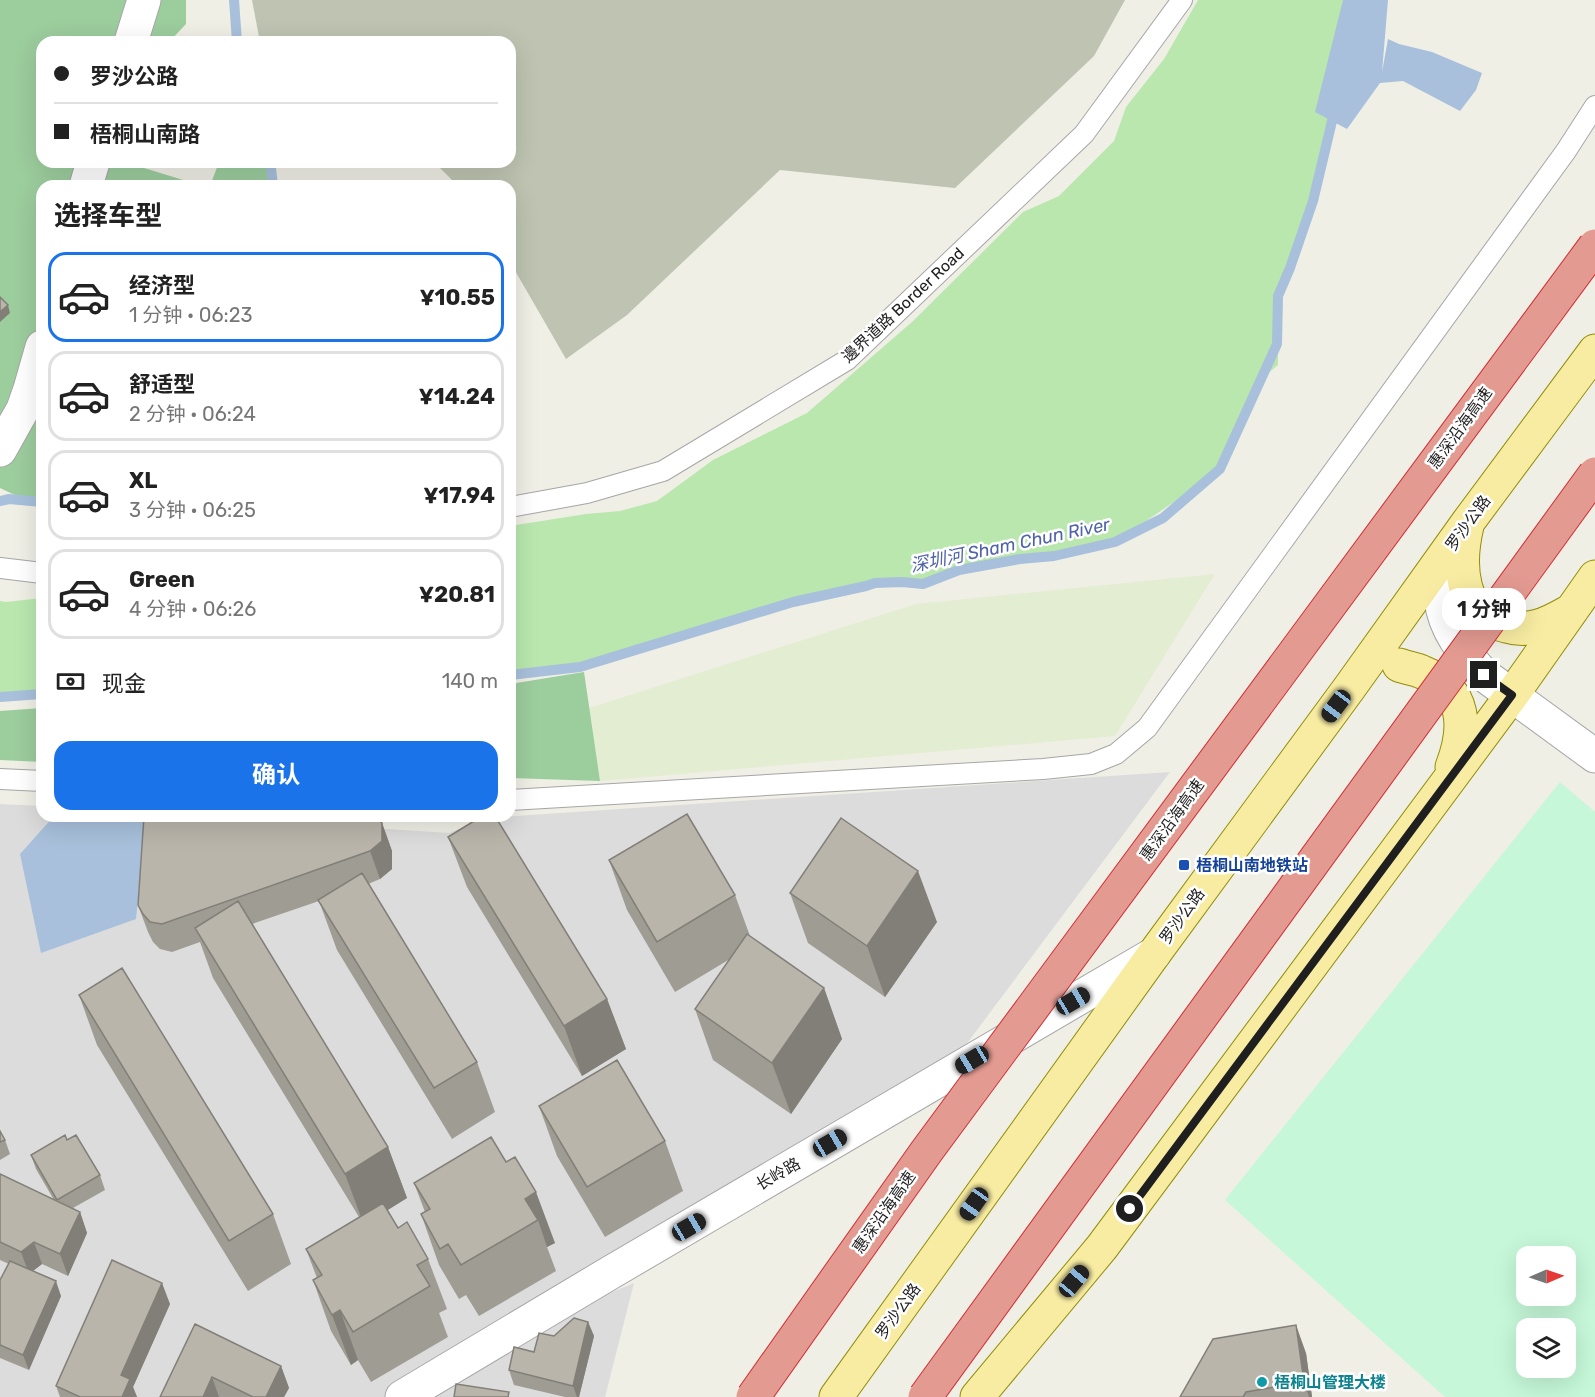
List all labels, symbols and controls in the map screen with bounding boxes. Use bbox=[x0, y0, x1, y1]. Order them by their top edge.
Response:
text: 罗沙公路 bbox=[90, 63, 178, 90]
text: 梧桐山南路 bbox=[90, 121, 200, 148]
text: 选择车型 bbox=[54, 200, 162, 232]
street label: 邊界道路 Border Road bbox=[838, 244, 968, 366]
icon: car bbox=[57, 270, 111, 324]
text: 经济型 bbox=[129, 272, 195, 299]
text: ¥10.55 bbox=[419, 284, 495, 311]
text: 1 分钟 · 06:23 bbox=[129, 303, 253, 327]
icon: car bbox=[57, 369, 111, 423]
text: 舒适型 bbox=[129, 371, 195, 398]
text: ¥14.24 bbox=[419, 383, 495, 410]
street label: 惠深沿海高速 bbox=[1424, 384, 1496, 472]
text: 2 分钟 · 06:24 bbox=[129, 402, 256, 426]
text: XL bbox=[129, 467, 157, 494]
icon: car bbox=[57, 468, 111, 522]
text: ¥17.94 bbox=[423, 482, 495, 509]
street label: 罗沙公路 bbox=[1442, 492, 1494, 554]
text: 3 分钟 · 06:25 bbox=[129, 498, 256, 522]
water label: 深圳河 Sham Chun River bbox=[908, 513, 1113, 577]
text: Green bbox=[129, 566, 195, 593]
icon: car bbox=[57, 567, 111, 621]
text: ¥20.81 bbox=[419, 581, 495, 608]
callout: 1 分钟 bbox=[1442, 588, 1526, 630]
text: 4 分钟 · 06:26 bbox=[129, 597, 256, 621]
text: 1 分钟 bbox=[1457, 597, 1511, 621]
route end bbox=[1470, 661, 1497, 688]
icon: cash bbox=[54, 665, 87, 698]
text: 140 m bbox=[442, 669, 498, 693]
text: 现金 bbox=[102, 670, 146, 697]
car bbox=[1318, 686, 1354, 726]
button: 确认 bbox=[54, 741, 498, 810]
street label: 惠深沿海高速 bbox=[1136, 776, 1208, 864]
place label: 梧桐山南地铁站 bbox=[1196, 856, 1308, 875]
marker: 梧桐山南地铁站 bbox=[1177, 858, 1191, 872]
street label: 罗沙公路 bbox=[1156, 885, 1208, 947]
car bbox=[1053, 984, 1093, 1018]
car bbox=[952, 1043, 992, 1077]
car bbox=[810, 1126, 850, 1160]
street label: 长岭路 bbox=[752, 1154, 804, 1194]
street label: 惠深沿海高速 bbox=[849, 1167, 919, 1257]
car bbox=[956, 1184, 992, 1224]
route start bbox=[1116, 1195, 1143, 1222]
car bbox=[669, 1210, 709, 1244]
north arrow bbox=[1516, 1246, 1576, 1306]
map controls bbox=[1516, 1246, 1576, 1378]
car bbox=[1056, 1261, 1092, 1301]
street label: 罗沙公路 bbox=[872, 1280, 924, 1342]
button: layers bbox=[1516, 1318, 1576, 1378]
place label: 梧桐山管理大楼 bbox=[1274, 1373, 1386, 1392]
marker: 梧桐山管理大楼 bbox=[1255, 1375, 1269, 1389]

